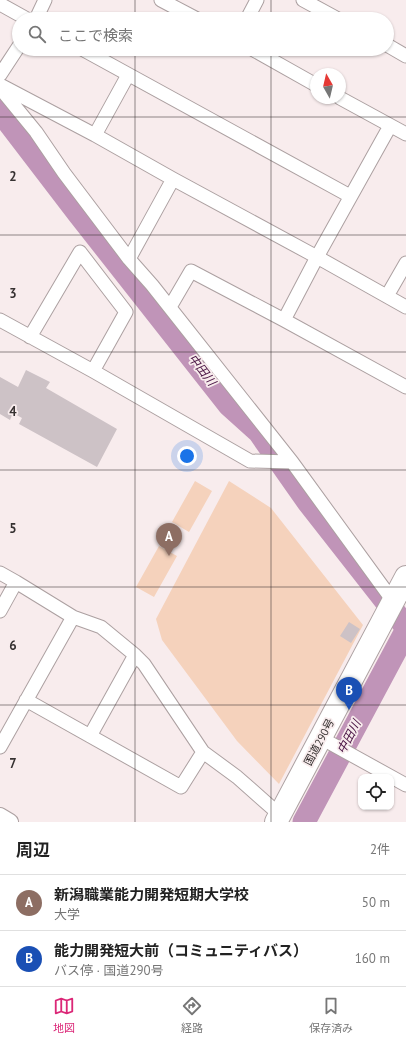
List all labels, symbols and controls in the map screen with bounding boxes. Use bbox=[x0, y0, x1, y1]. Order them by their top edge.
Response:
search box bbox=[12, 12, 394, 56]
icon: search bbox=[26, 23, 48, 45]
text: ここで検索 bbox=[58, 26, 133, 45]
north arrow bbox=[310, 68, 346, 104]
text: 2 bbox=[9, 168, 17, 185]
text: 3 bbox=[9, 285, 17, 302]
water label: 中田川 bbox=[185, 351, 221, 390]
text: 4 bbox=[9, 403, 17, 420]
your location bbox=[177, 446, 197, 466]
text: 5 bbox=[9, 520, 17, 537]
pin: A bbox=[156, 523, 182, 556]
text: 6 bbox=[9, 637, 17, 654]
pin: B bbox=[336, 677, 362, 710]
street label: 国道290号 bbox=[301, 716, 337, 768]
water label: 中田川 bbox=[333, 716, 365, 756]
text: 7 bbox=[9, 755, 17, 772]
map controls bbox=[358, 774, 394, 810]
button: locate bbox=[358, 774, 394, 810]
text: 周辺 bbox=[16, 839, 50, 861]
text: 2件 bbox=[370, 841, 390, 858]
text: 新潟職業能力開発短期大学校 bbox=[54, 885, 249, 904]
text: A bbox=[25, 894, 33, 911]
text: 50 m bbox=[362, 894, 390, 911]
text: 大学 bbox=[54, 906, 80, 923]
text: 能力開発短大前（コミュニティバス） bbox=[54, 941, 308, 960]
text: B bbox=[25, 950, 33, 967]
text: 160 m bbox=[355, 950, 390, 967]
text: バス停 · 国道290号 bbox=[54, 962, 164, 979]
tab: 地図 bbox=[53, 995, 75, 1035]
tab: 経路 bbox=[181, 995, 203, 1035]
tab: 保存済み bbox=[309, 995, 353, 1035]

